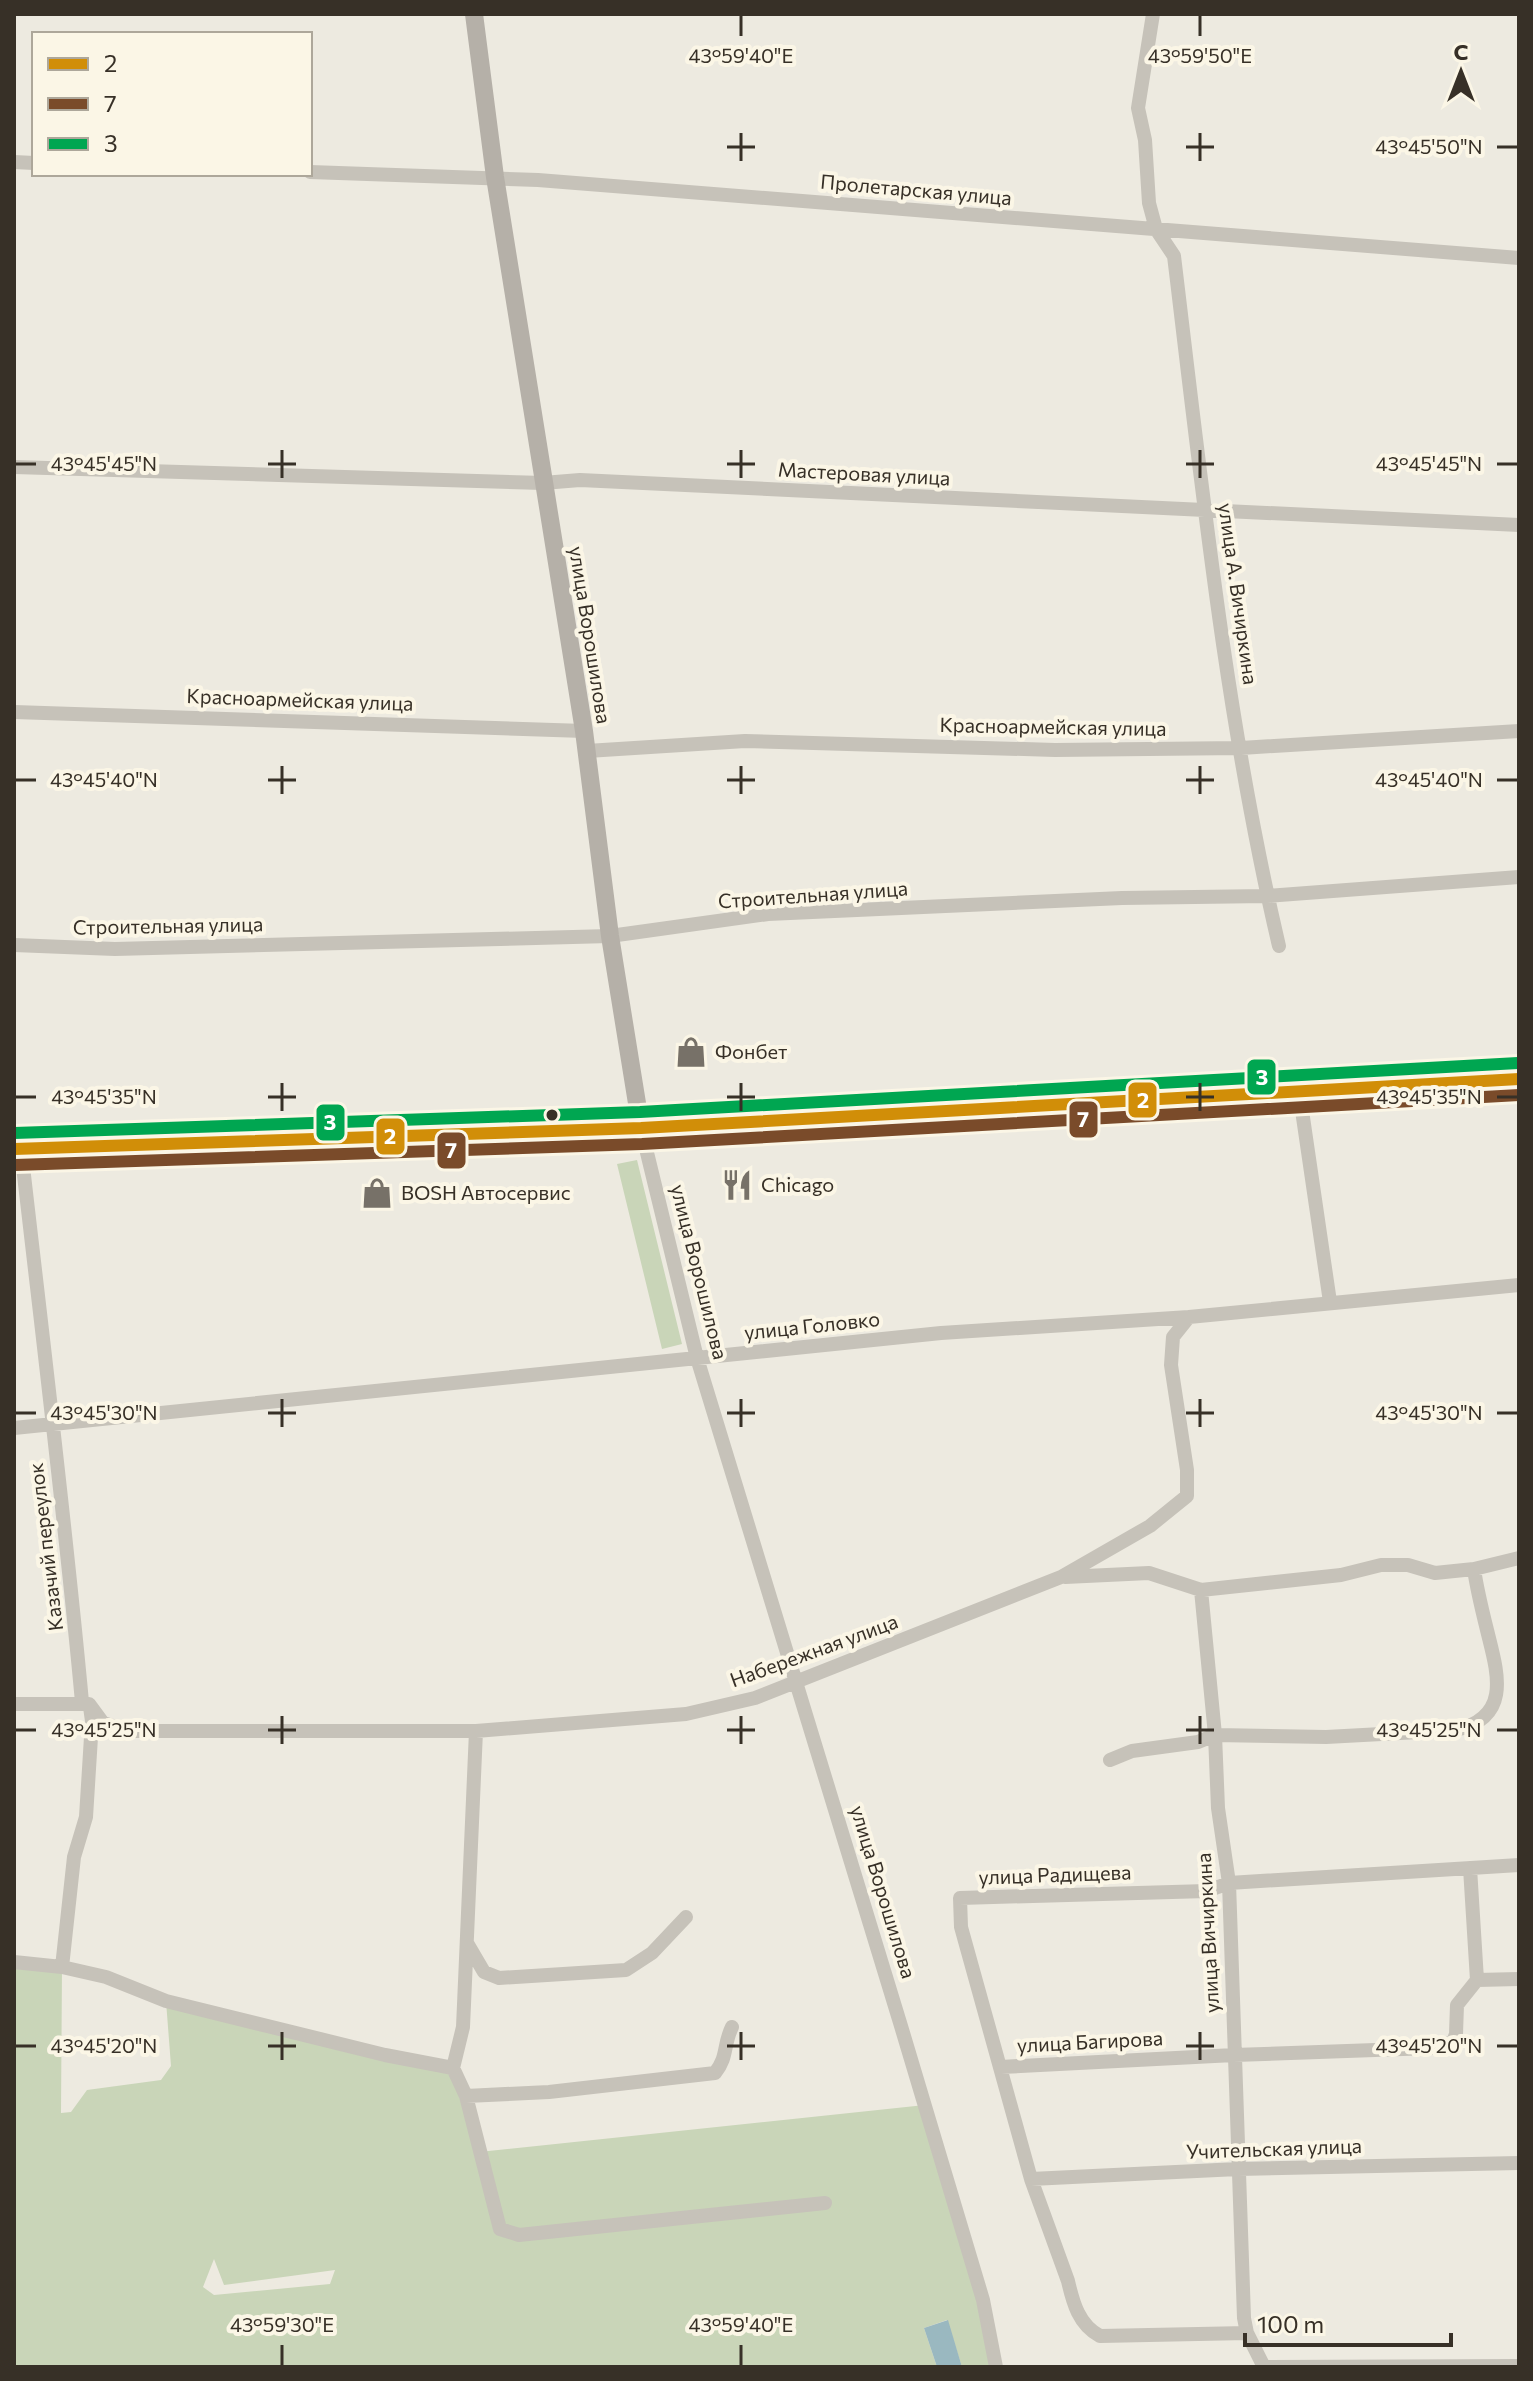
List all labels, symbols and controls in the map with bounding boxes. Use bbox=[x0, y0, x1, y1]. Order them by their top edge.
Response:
legend bbox=[32, 32, 312, 176]
north arrow bbox=[1421, 32, 1501, 112]
text: С bbox=[1453, 38, 1469, 65]
text: 43°59'40"E bbox=[689, 43, 793, 67]
text: 43°59'50"E bbox=[1148, 43, 1252, 67]
text: 2 bbox=[104, 48, 117, 77]
text: 7 bbox=[104, 88, 117, 117]
text: 3 bbox=[104, 128, 118, 157]
text: 43°45'50"N bbox=[1375, 134, 1483, 158]
street label: Пролетарская улица bbox=[819, 169, 1013, 209]
text: 43°45'45"N bbox=[51, 451, 157, 475]
text: 43°45'45"N bbox=[1376, 451, 1482, 475]
street label: Мастеровая улица bbox=[777, 456, 951, 490]
street label: улица А. Вичиркина bbox=[1214, 502, 1264, 686]
street label: улица Ворошилова bbox=[565, 544, 617, 725]
street label: Красноармейская улица bbox=[186, 683, 414, 715]
street label: Красноармейская улица bbox=[939, 712, 1167, 740]
text: 43°45'40"N bbox=[50, 767, 158, 791]
text: 43°45'40"N bbox=[1375, 767, 1483, 791]
street label: Строительная улица bbox=[717, 875, 909, 913]
street label: Строительная улица bbox=[73, 911, 263, 939]
shop icon: Фонбет bbox=[674, 1035, 708, 1069]
place label: Фонбет bbox=[715, 1039, 788, 1063]
line badge: 3 bbox=[1246, 1058, 1277, 1096]
text: 3 bbox=[1256, 1063, 1268, 1090]
line badge: 2 bbox=[1127, 1081, 1158, 1119]
text: 43°45'35"N bbox=[51, 1084, 157, 1108]
text: 43°45'35"N bbox=[1376, 1084, 1482, 1108]
text: 2 bbox=[1137, 1086, 1149, 1113]
line badge: 7 bbox=[1068, 1100, 1099, 1139]
line badge: 3 bbox=[315, 1103, 346, 1142]
text: 7 bbox=[1077, 1105, 1089, 1132]
unlabelled marker bbox=[544, 1107, 560, 1123]
text: 3 bbox=[324, 1108, 336, 1135]
line badge: 2 bbox=[375, 1117, 406, 1156]
text: 2 bbox=[384, 1122, 396, 1149]
line badge: 7 bbox=[436, 1131, 467, 1170]
text: 7 bbox=[445, 1136, 457, 1163]
restaurant icon: Chicago bbox=[720, 1168, 754, 1202]
place label: Chicago bbox=[761, 1172, 834, 1196]
shop icon: BOSH Автосервис bbox=[360, 1176, 394, 1210]
place label: BOSH Автосервис bbox=[401, 1180, 571, 1204]
street label: улица Ворошилова bbox=[667, 1182, 733, 1362]
street label: улица Головко bbox=[743, 1306, 881, 1344]
text: 43°45'30"N bbox=[50, 1400, 158, 1424]
text: 43°45'30"N bbox=[1375, 1400, 1483, 1424]
street label: Казачий переулок bbox=[23, 1461, 67, 1632]
street label: Набережная улица bbox=[726, 1609, 901, 1692]
text: 43°45'25"N bbox=[51, 1717, 157, 1741]
text: 43°45'25"N bbox=[1376, 1717, 1482, 1741]
street label: улица Ворошилова bbox=[846, 1802, 922, 1981]
street label: улица Вичиркина bbox=[1191, 1852, 1223, 2014]
street label: улица Радищева bbox=[978, 1859, 1132, 1889]
street label: улица Багирова bbox=[1016, 2025, 1164, 2057]
text: 43°45'20"N bbox=[51, 2033, 157, 2057]
text: 43°45'20"N bbox=[1376, 2033, 1482, 2057]
street label: Учительская улица bbox=[1186, 2133, 1362, 2163]
scale bar bbox=[1245, 2297, 1451, 2347]
text: 100 m bbox=[1257, 2309, 1324, 2338]
text: 43°59'30"E bbox=[230, 2312, 334, 2336]
text: 43°59'40"E bbox=[689, 2312, 793, 2336]

